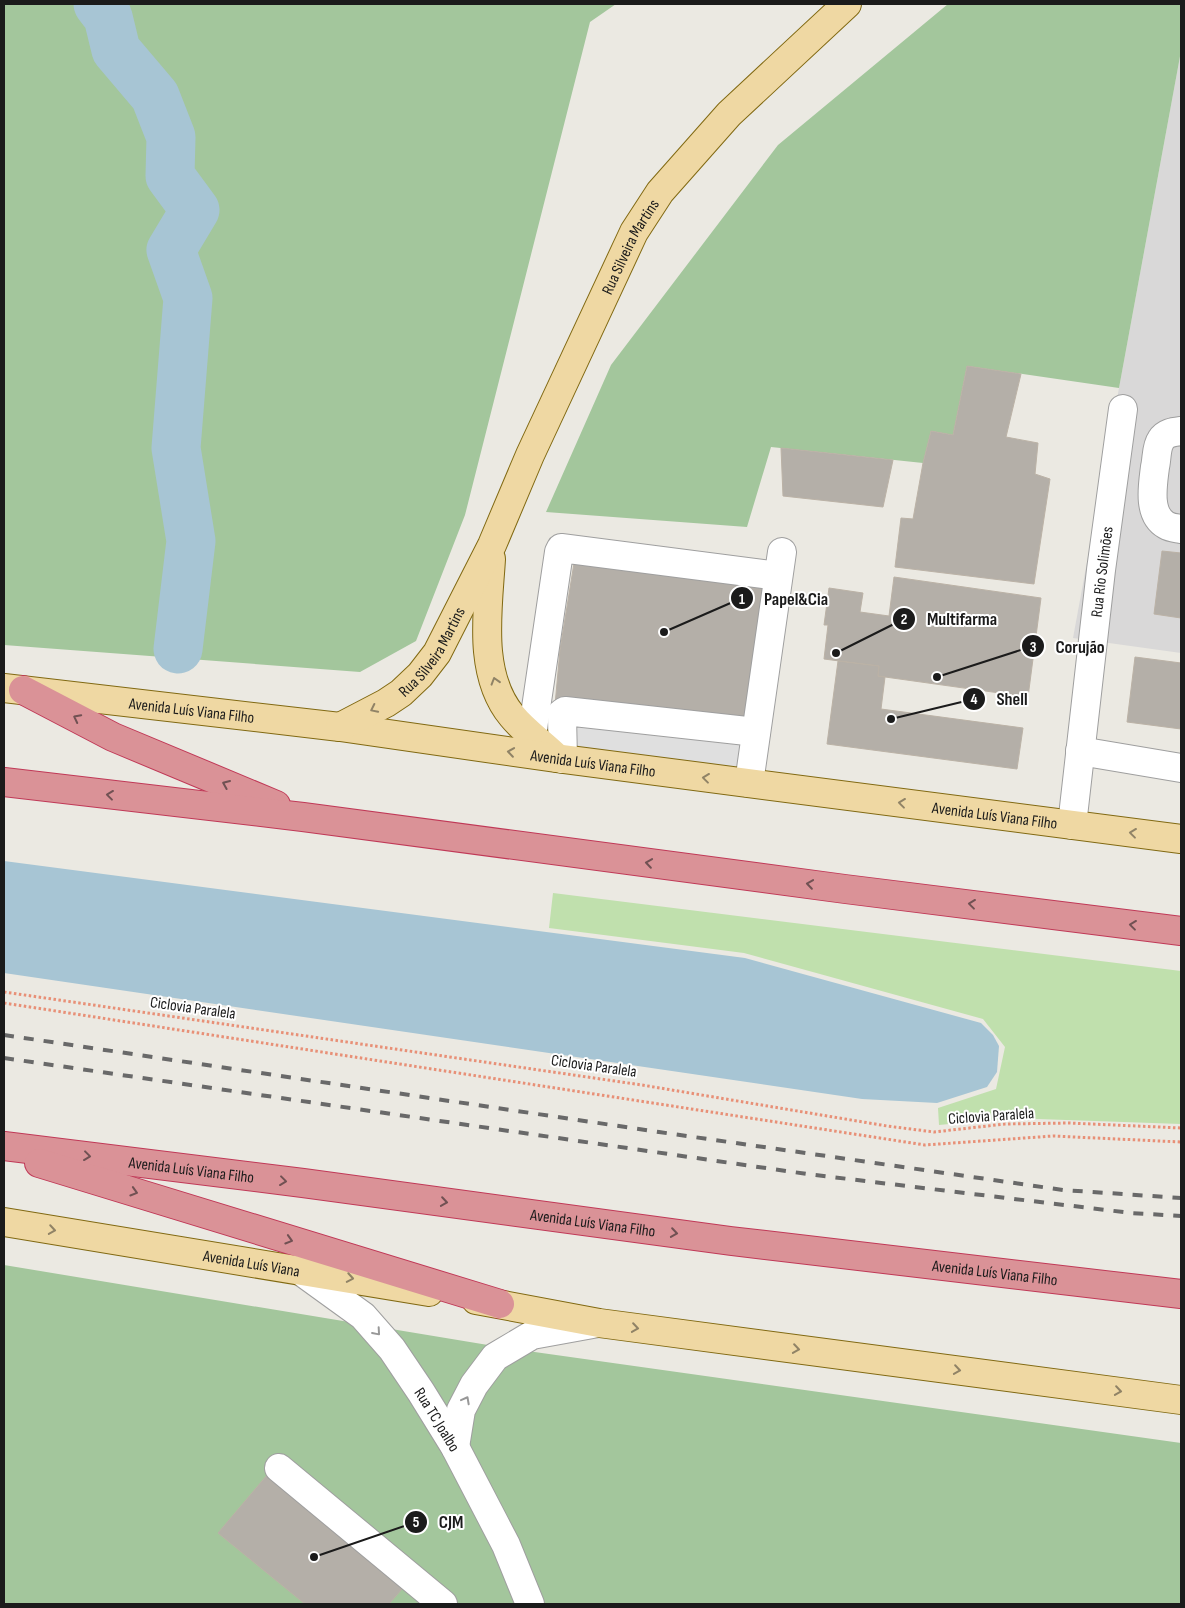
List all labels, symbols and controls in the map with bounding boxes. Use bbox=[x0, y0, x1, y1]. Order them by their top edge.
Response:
street label: Rua Silveira Martins bbox=[598, 196, 664, 298]
street label: Rua Rio Solimões bbox=[1088, 525, 1118, 618]
callout: Papel&Cia bbox=[729, 582, 838, 615]
text: Papel&Cia bbox=[764, 589, 828, 610]
text: 1 bbox=[739, 590, 745, 609]
callout: Multifarma bbox=[892, 602, 1007, 635]
street label: Rua Silveira Martins bbox=[395, 604, 470, 701]
text: Multifarma bbox=[927, 609, 997, 630]
text: 2 bbox=[901, 610, 907, 629]
callout: Corujão bbox=[1020, 630, 1114, 663]
text: Corujão bbox=[1055, 637, 1105, 658]
text: 3 bbox=[1030, 638, 1037, 657]
one-way arrow bbox=[490, 677, 500, 686]
callout: Shell bbox=[961, 683, 1037, 716]
text: Shell bbox=[996, 689, 1028, 710]
text: 4 bbox=[971, 690, 978, 709]
street label: Avenida Luís Viana Filho bbox=[127, 694, 255, 728]
one-way arrow bbox=[370, 703, 379, 713]
one-way arrow bbox=[73, 714, 82, 724]
street label: Avenida Luís Viana Filho bbox=[528, 746, 657, 782]
one-way arrow bbox=[506, 747, 515, 757]
one-way arrow bbox=[702, 773, 711, 783]
one-way arrow bbox=[222, 780, 231, 790]
one-way arrow bbox=[105, 790, 113, 801]
one-way arrow bbox=[898, 798, 907, 808]
street label: Avenida Luís Viana Filho bbox=[930, 799, 1058, 834]
one-way arrow bbox=[1129, 828, 1137, 838]
one-way arrow bbox=[645, 858, 654, 868]
one-way arrow bbox=[806, 879, 814, 890]
one-way arrow bbox=[967, 899, 975, 910]
one-way arrow bbox=[1129, 920, 1137, 931]
street label: Ciclovia Paralela bbox=[149, 993, 237, 1024]
street label: Ciclovia Paralela bbox=[550, 1051, 638, 1082]
street label: Ciclovia Paralela bbox=[947, 1104, 1035, 1129]
one-way arrow bbox=[83, 1150, 91, 1161]
street label: Avenida Luís Viana Filho bbox=[127, 1153, 255, 1188]
one-way arrow bbox=[279, 1175, 287, 1186]
one-way arrow bbox=[129, 1187, 138, 1197]
one-way arrow bbox=[440, 1196, 448, 1207]
street label: Avenida Luís Viana Filho bbox=[528, 1206, 657, 1242]
one-way arrow bbox=[48, 1224, 56, 1234]
one-way arrow bbox=[671, 1227, 679, 1238]
one-way arrow bbox=[285, 1234, 293, 1244]
street label: Avenida Luís Viana bbox=[201, 1247, 301, 1282]
street label: Avenida Luís Viana Filho bbox=[930, 1257, 1059, 1290]
one-way arrow bbox=[346, 1273, 355, 1283]
one-way arrow bbox=[630, 1322, 639, 1332]
one-way arrow bbox=[371, 1327, 380, 1336]
one-way arrow bbox=[792, 1343, 800, 1354]
one-way arrow bbox=[953, 1364, 961, 1375]
street label: Rua TC Joalbo bbox=[410, 1384, 463, 1455]
one-way arrow bbox=[1114, 1385, 1122, 1396]
one-way arrow bbox=[460, 1396, 470, 1405]
callout: CJM bbox=[403, 1505, 473, 1538]
text: CJM bbox=[439, 1512, 463, 1533]
text: 5 bbox=[413, 1513, 420, 1532]

